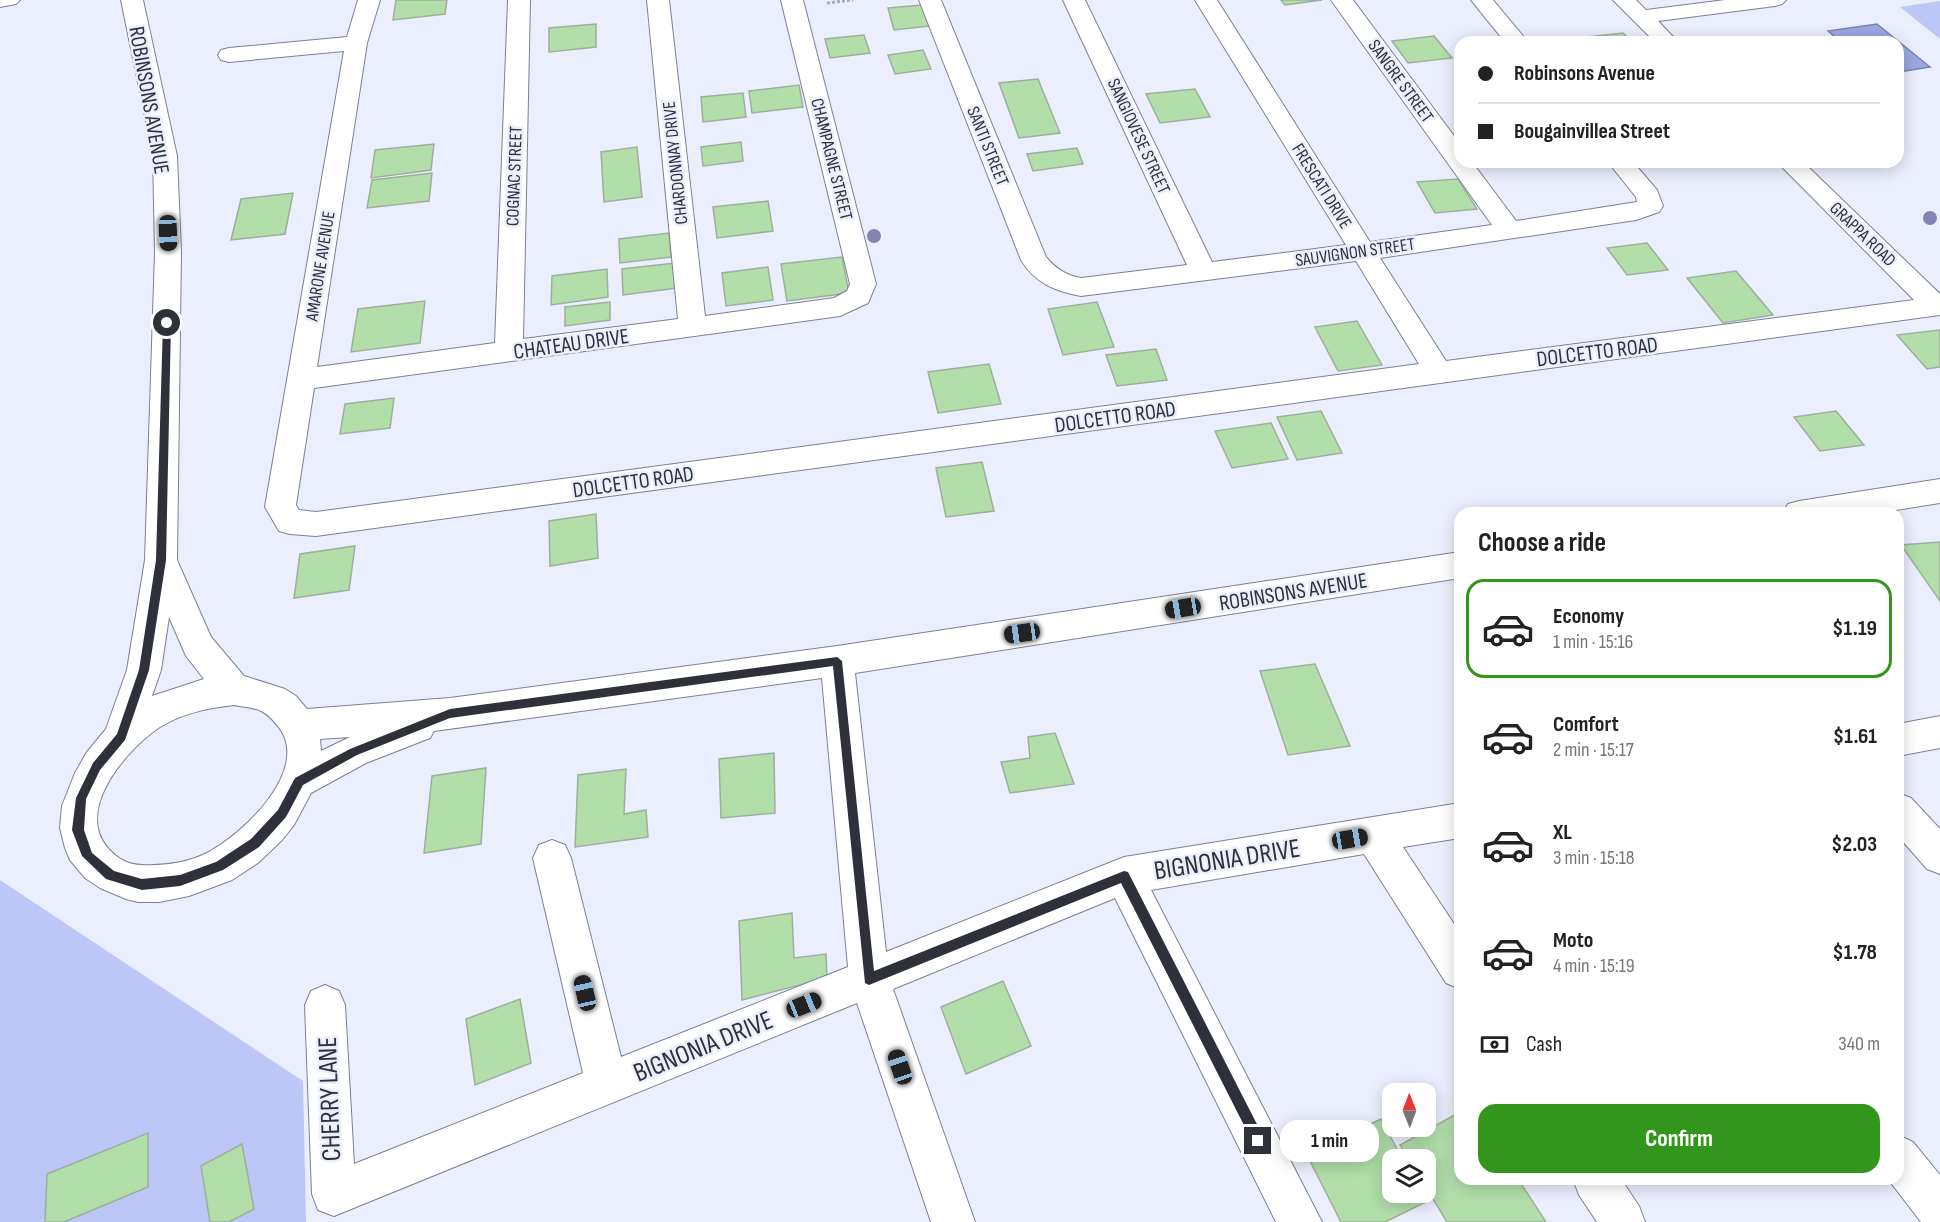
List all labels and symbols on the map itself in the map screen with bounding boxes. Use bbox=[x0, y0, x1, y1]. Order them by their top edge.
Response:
street label: ROBINSONS AVENUE bbox=[122, 24, 175, 176]
street label: SANGRE STREET bbox=[1363, 36, 1438, 127]
street label: SANGIOVESE STREET bbox=[1103, 75, 1174, 197]
street label: CHAMPAGNE STREET bbox=[806, 96, 857, 222]
street label: CHARDONNAY DRIVE bbox=[659, 100, 692, 226]
street label: SANTI STREET bbox=[962, 103, 1013, 189]
street label: COGNAC STREET bbox=[502, 126, 527, 226]
street label: FRESCATI DRIVE bbox=[1287, 140, 1356, 233]
street label: GRAPPA ROAD bbox=[1825, 198, 1900, 271]
street label: AMARONE AVENUE bbox=[301, 210, 340, 323]
car bbox=[158, 215, 178, 251]
street label: SAUVIGNON STREET bbox=[1294, 234, 1416, 271]
route start bbox=[153, 309, 180, 336]
street label: CHATEAU DRIVE bbox=[512, 323, 631, 366]
street label: DOLCETTO ROAD bbox=[1535, 332, 1659, 373]
street label: DOLCETTO ROAD bbox=[1053, 396, 1178, 439]
street label: DOLCETTO ROAD bbox=[571, 461, 696, 504]
street label: ROBINSONS AVENUE bbox=[1217, 567, 1369, 618]
car bbox=[1164, 596, 1202, 620]
car bbox=[1003, 622, 1041, 644]
car bbox=[1331, 827, 1369, 851]
street label: BIGNONIA DRIVE bbox=[1152, 833, 1303, 887]
car bbox=[572, 973, 598, 1013]
car bbox=[784, 990, 824, 1020]
street label: BIGNONIA DRIVE bbox=[629, 1004, 778, 1089]
street label: CHERRY LANE bbox=[312, 1036, 348, 1162]
car bbox=[886, 1047, 914, 1087]
north arrow bbox=[1382, 1083, 1436, 1137]
callout: 1 min bbox=[1279, 1120, 1378, 1162]
route end bbox=[1244, 1127, 1271, 1154]

